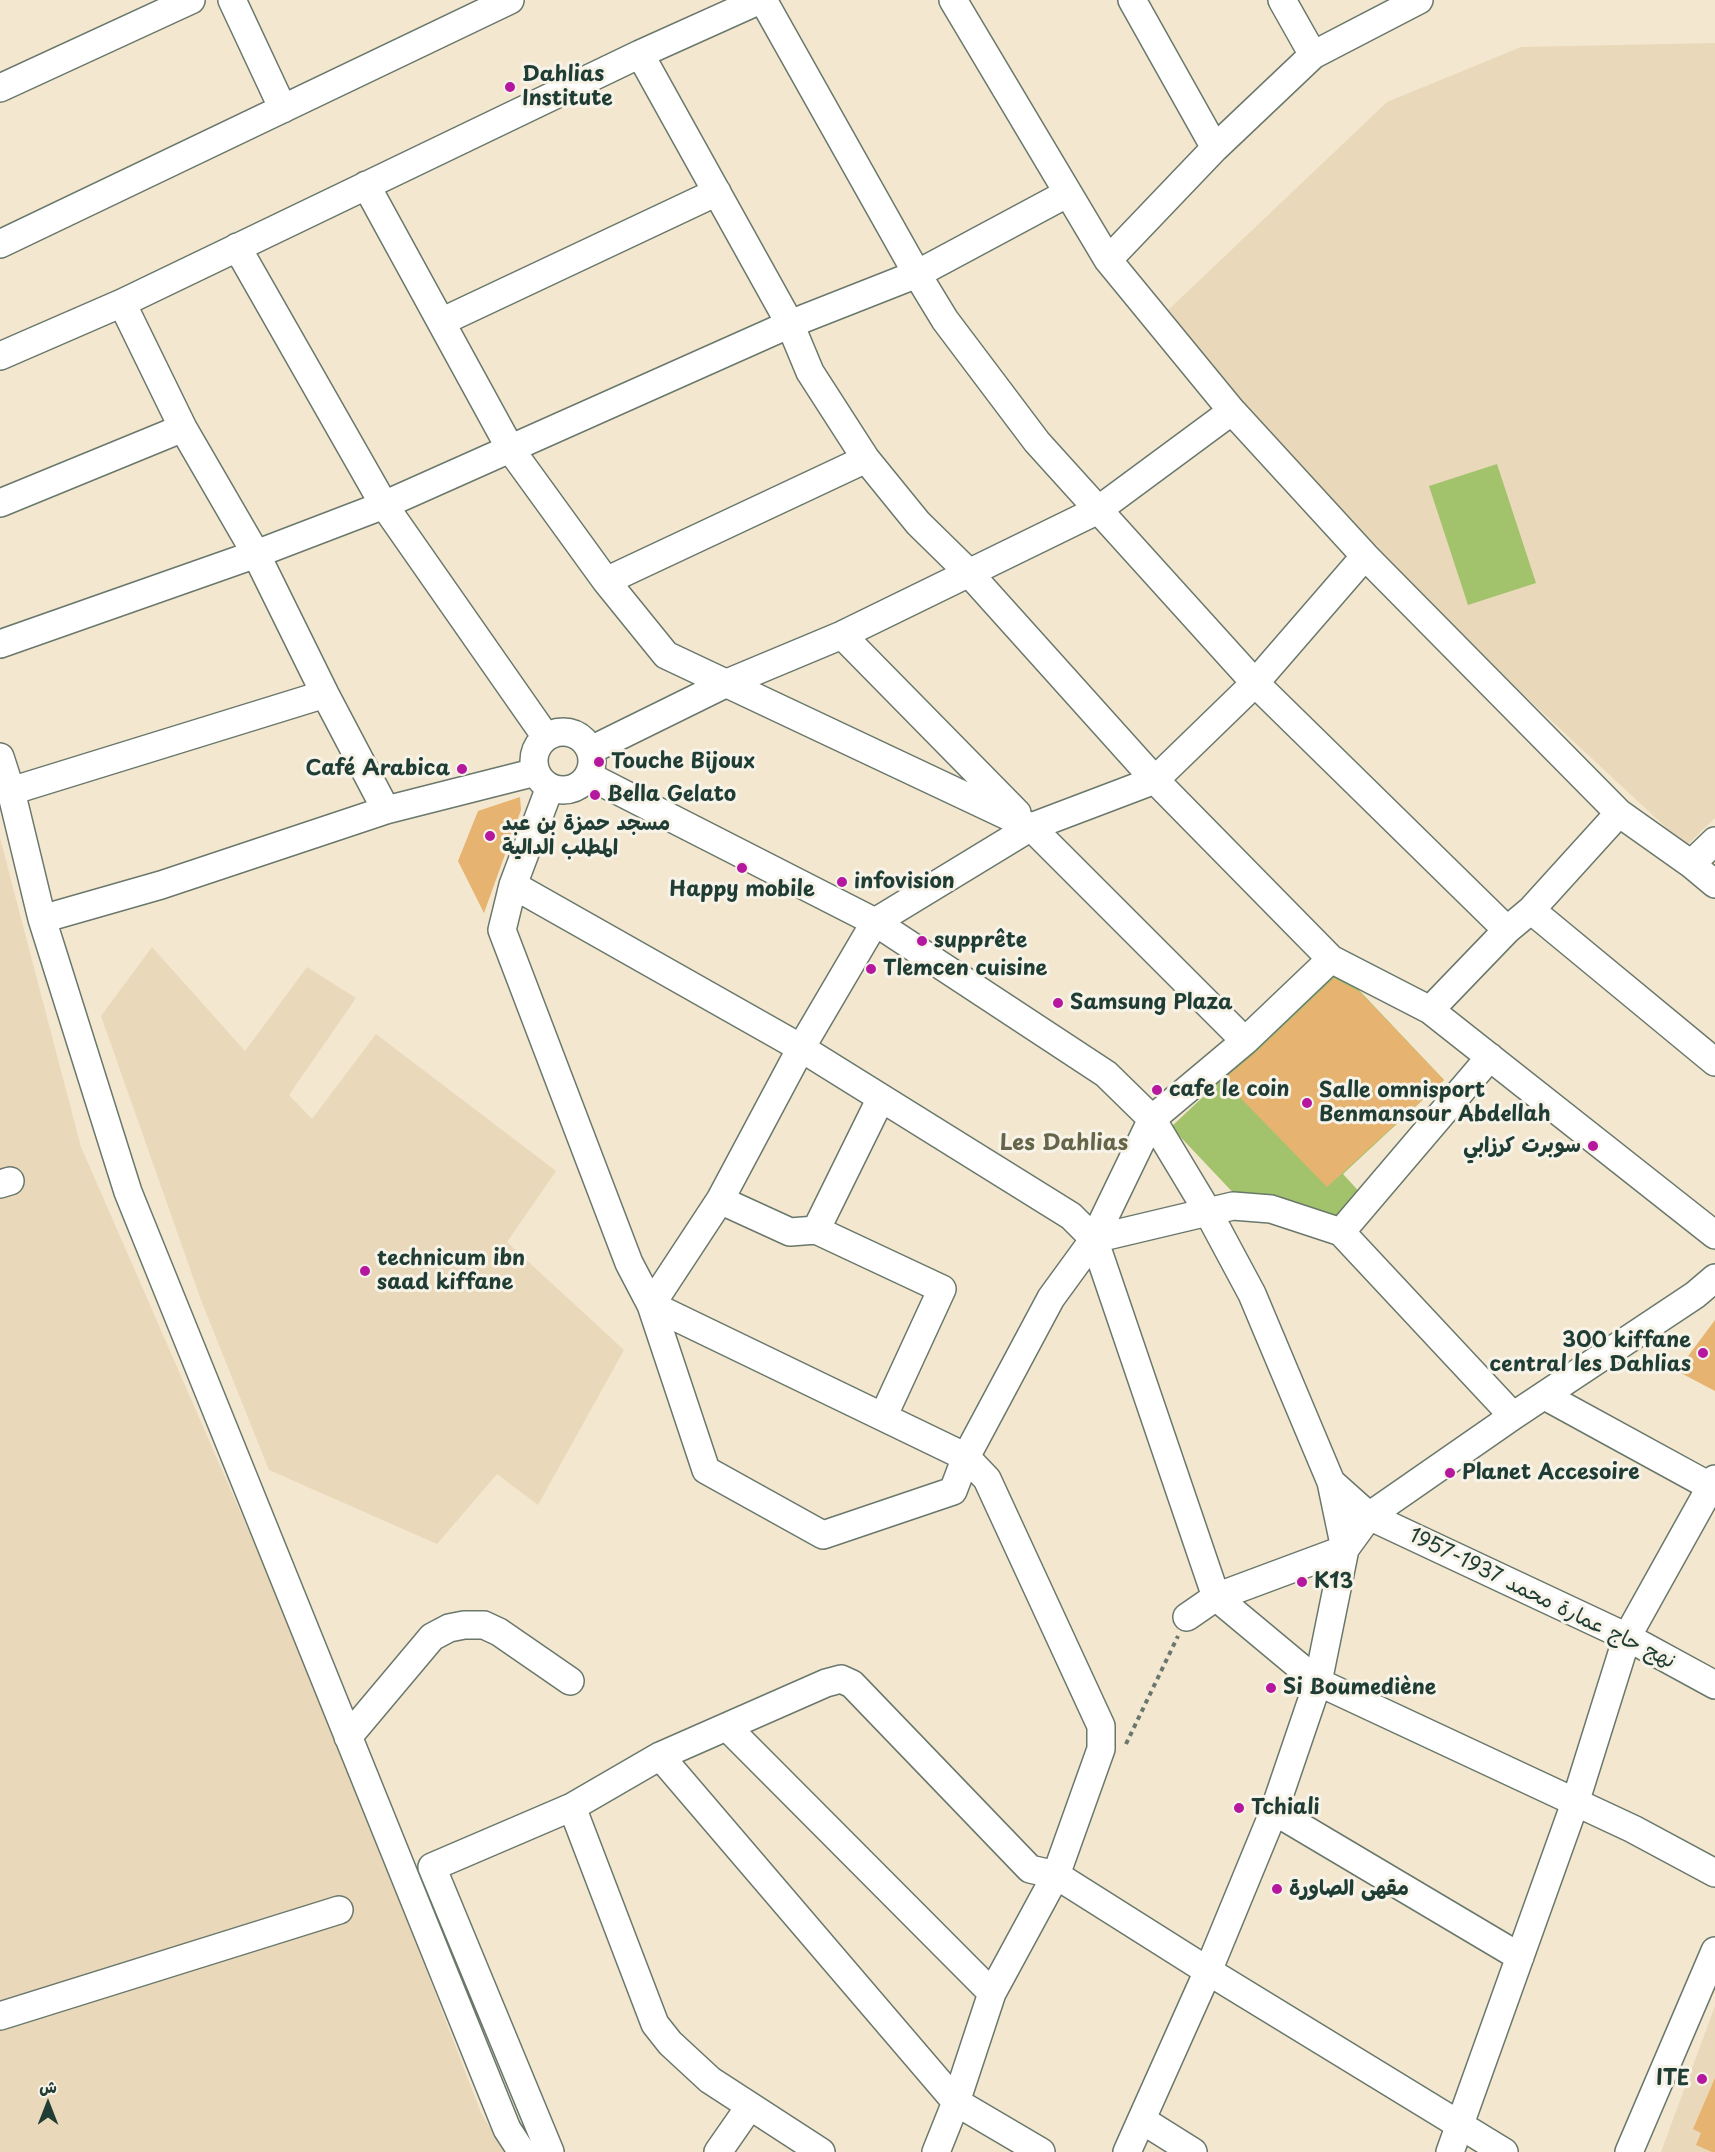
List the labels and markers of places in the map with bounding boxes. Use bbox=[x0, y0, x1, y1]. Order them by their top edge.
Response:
place label: Dahlias Institute bbox=[522, 62, 613, 112]
marker: Dahlias Institute bbox=[503, 80, 517, 94]
place label: Touche Bijoux bbox=[611, 749, 755, 775]
marker: Touche Bijoux bbox=[592, 755, 606, 769]
place label: Café Arabica bbox=[305, 756, 450, 782]
marker: Café Arabica bbox=[455, 762, 469, 776]
place label: Bella Gelato bbox=[607, 782, 736, 808]
marker: Bella Gelato bbox=[588, 788, 602, 802]
place label: مسجد حمزة بن عبد المطلب الدالية bbox=[502, 811, 670, 861]
marker: مسجد حمزة بن عبد المطلب الدالية bbox=[483, 829, 497, 843]
marker: Happy mobile bbox=[735, 861, 749, 875]
place label: infovision bbox=[854, 869, 955, 895]
marker: infovision bbox=[835, 875, 849, 889]
place label: Happy mobile bbox=[669, 877, 815, 903]
place label: supprête bbox=[934, 928, 1027, 954]
marker: supprête bbox=[915, 934, 929, 948]
place label: Tlemcen cuisine bbox=[883, 956, 1047, 982]
marker: Tlemcen cuisine bbox=[864, 962, 878, 976]
place label: Samsung Plaza bbox=[1070, 990, 1233, 1016]
marker: Samsung Plaza bbox=[1051, 996, 1065, 1010]
place label: cafe le coin bbox=[1169, 1077, 1289, 1103]
place label: Salle omnisport Benmansour Abdellah bbox=[1319, 1078, 1551, 1128]
marker: cafe le coin bbox=[1150, 1083, 1164, 1097]
marker: Salle omnisport Benmansour Abdellah bbox=[1300, 1096, 1314, 1110]
place label: سوبرت كرزابي bbox=[1463, 1133, 1581, 1159]
marker: سوبرت كرزابي bbox=[1586, 1139, 1600, 1153]
place label: technicum ibn saad kiffane bbox=[377, 1246, 525, 1296]
marker: technicum ibn saad kiffane bbox=[358, 1264, 372, 1278]
place label: 300 kiffane central les Dahlias bbox=[1490, 1328, 1691, 1378]
marker: 300 kiffane central les Dahlias bbox=[1696, 1346, 1710, 1360]
place label: Planet Accesoire bbox=[1462, 1460, 1640, 1486]
marker: Planet Accesoire bbox=[1443, 1466, 1457, 1480]
place label: K13 bbox=[1314, 1569, 1353, 1595]
marker: K13 bbox=[1295, 1575, 1309, 1589]
place label: Si Boumediène bbox=[1283, 1675, 1436, 1701]
marker: Si Boumediène bbox=[1264, 1681, 1278, 1695]
place label: Tchiali bbox=[1251, 1795, 1320, 1821]
marker: Tchiali bbox=[1232, 1801, 1246, 1815]
place label: مقهى الصاورة bbox=[1289, 1876, 1409, 1902]
marker: مقهى الصاورة bbox=[1270, 1882, 1284, 1896]
place label: ITE bbox=[1656, 2066, 1690, 2092]
marker: ITE bbox=[1695, 2072, 1709, 2086]

